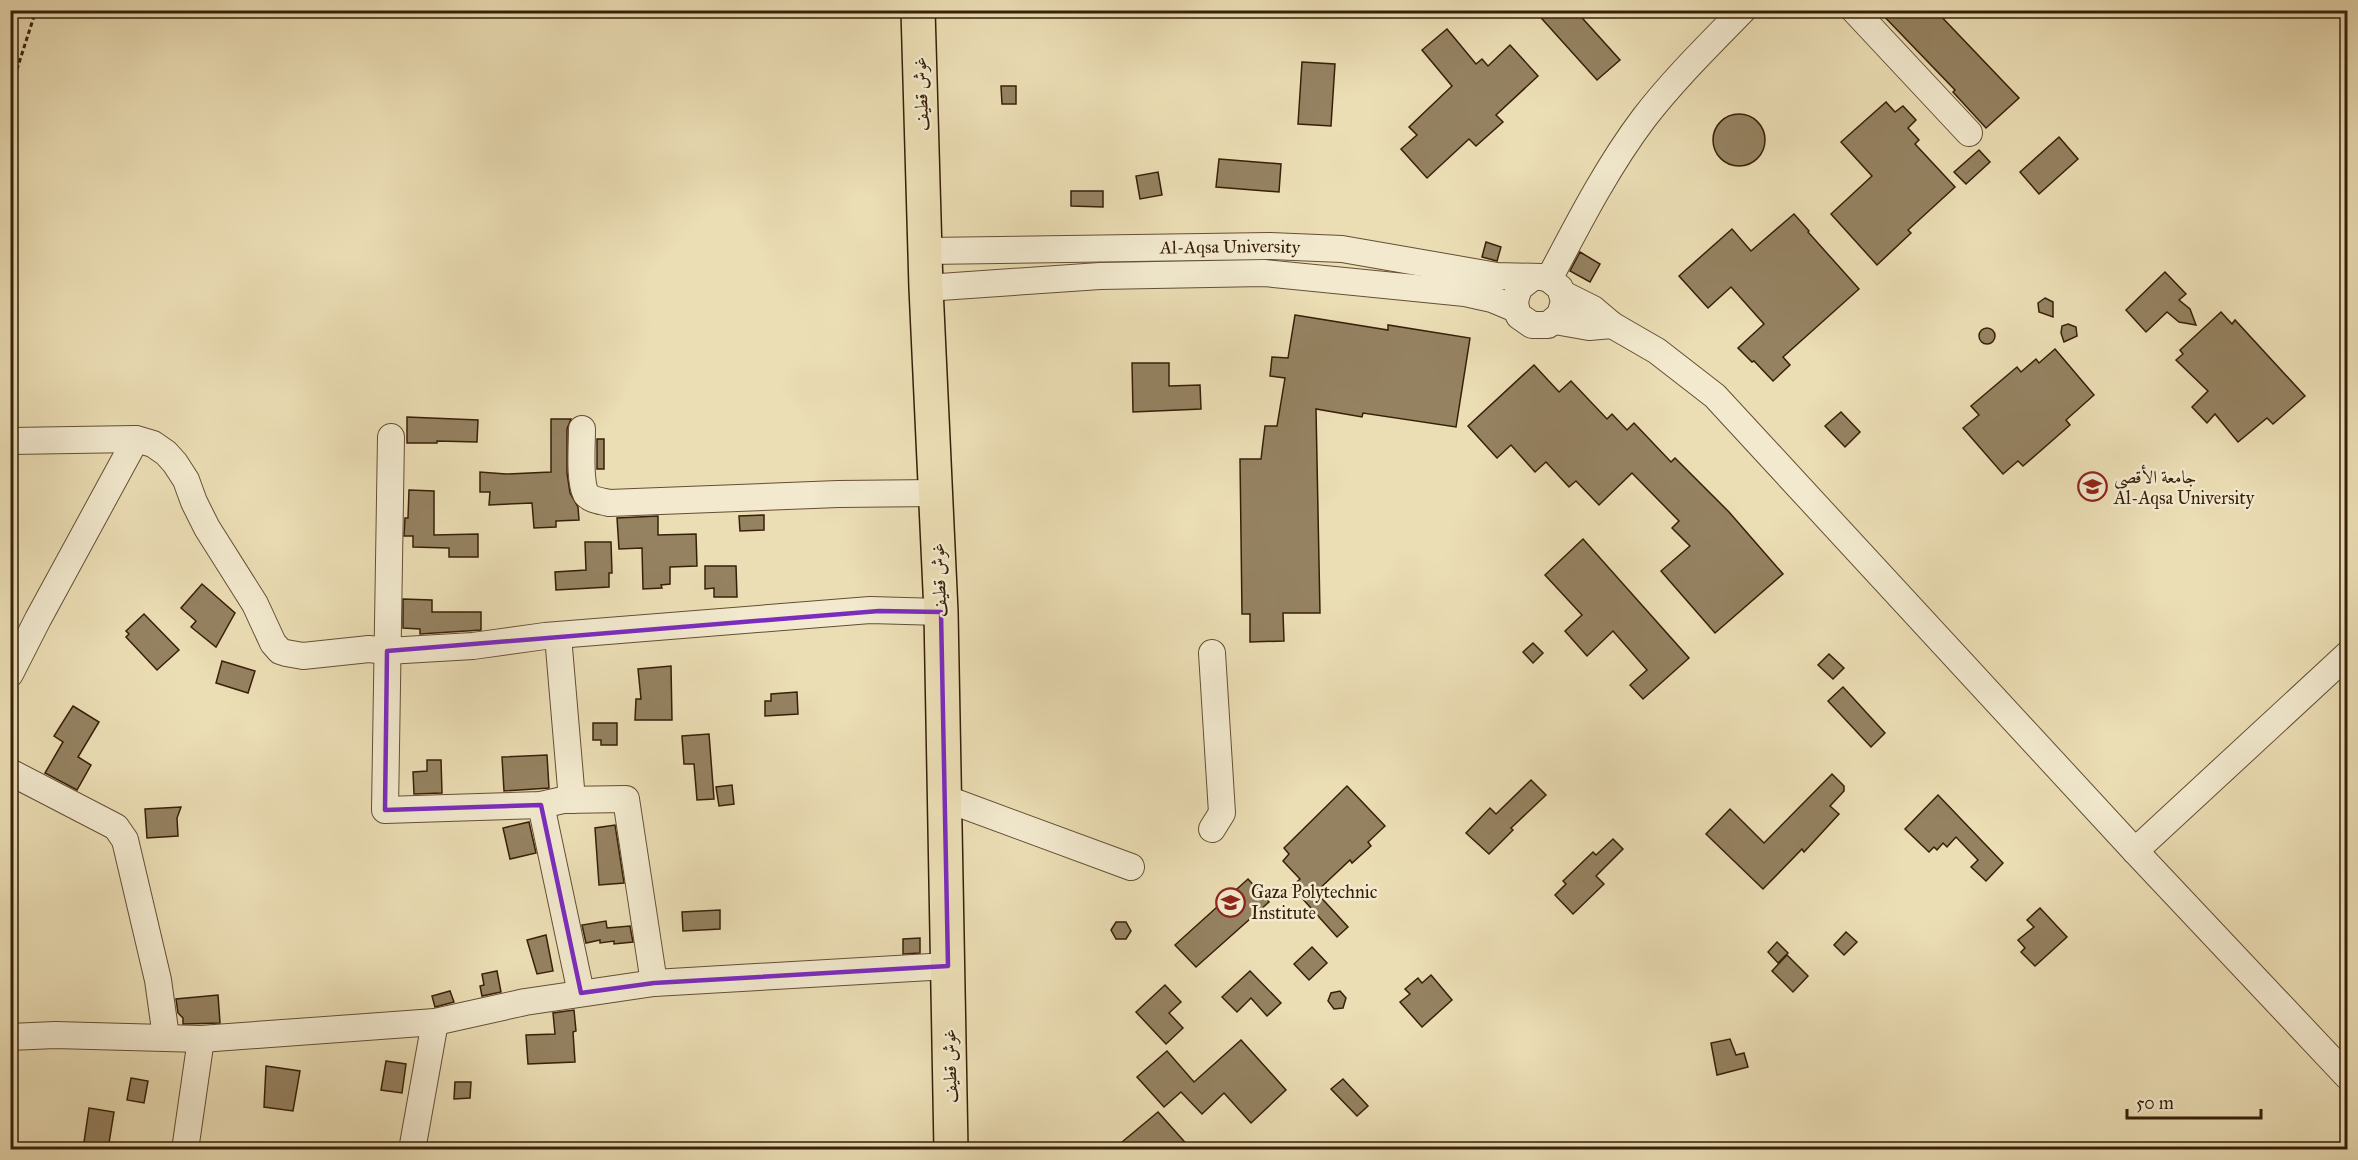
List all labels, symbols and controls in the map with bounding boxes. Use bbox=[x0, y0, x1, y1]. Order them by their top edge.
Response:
street label: غوش قطيف bbox=[909, 57, 933, 131]
street label: Al-Aqsa University bbox=[1159, 235, 1301, 259]
place label: جامعة الأقصى Al-Aqsa University bbox=[2113, 464, 2255, 510]
school or university icon: جامعة الأقصى Al-Aqsa University bbox=[2077, 471, 2109, 503]
street label: غوش قطيف bbox=[927, 543, 951, 617]
place label: Gaza Polytechnic Institute bbox=[1251, 881, 1378, 924]
school or university icon: Gaza Polytechnic Institute bbox=[1214, 886, 1246, 918]
street label: غوش قطيف bbox=[938, 1029, 962, 1103]
scale bar bbox=[2127, 1082, 2260, 1120]
text: 50 m bbox=[2136, 1092, 2174, 1114]

